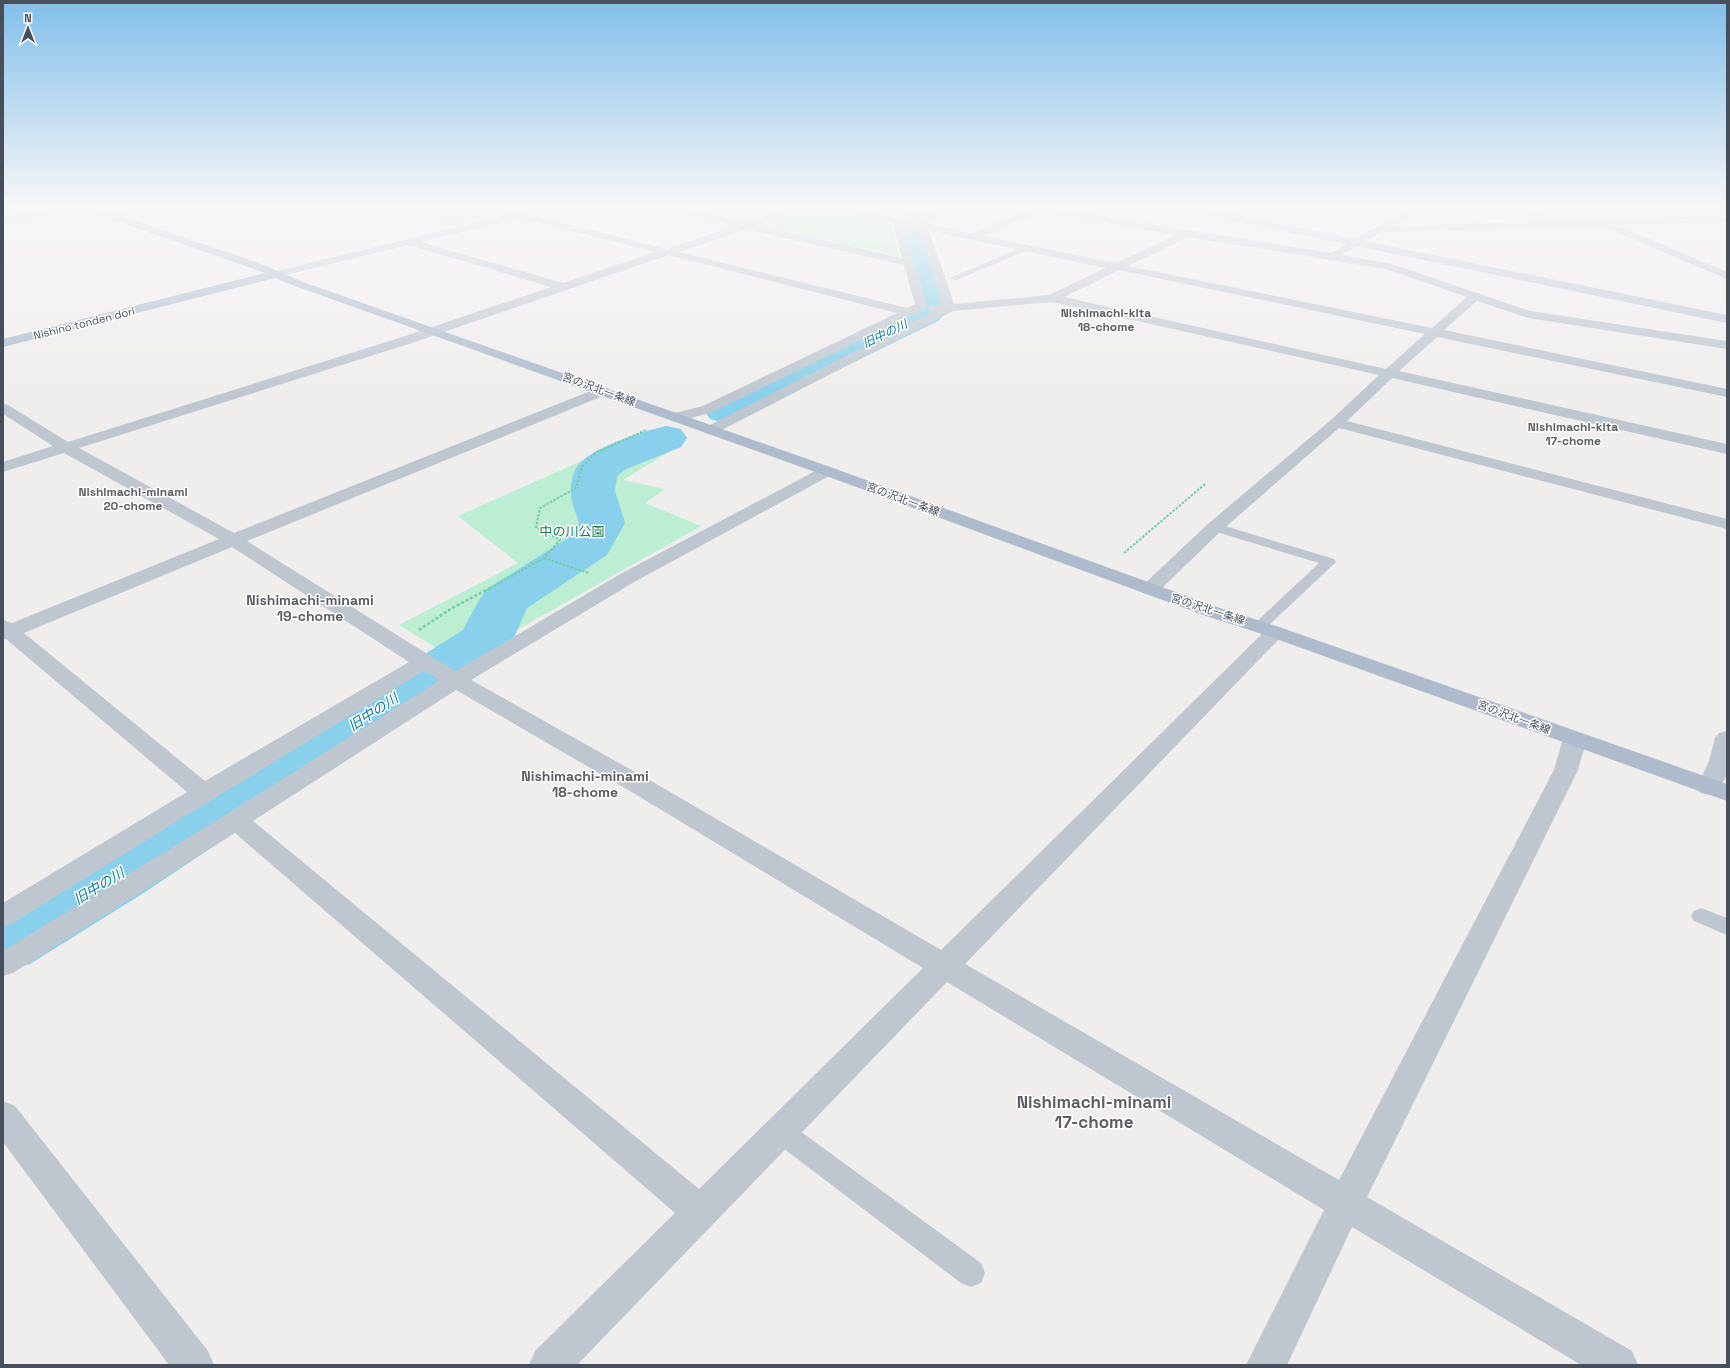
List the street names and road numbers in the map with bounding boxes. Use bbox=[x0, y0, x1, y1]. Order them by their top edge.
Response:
street label: Nishino tonden dori bbox=[32, 304, 136, 342]
street label: 宮の沢北一条線 bbox=[560, 369, 638, 409]
street label: 宮の沢北一条線 bbox=[864, 479, 942, 519]
street label: 宮の沢北一条線 bbox=[1169, 590, 1247, 628]
street label: 宮の沢北一条線 bbox=[1475, 697, 1553, 737]

